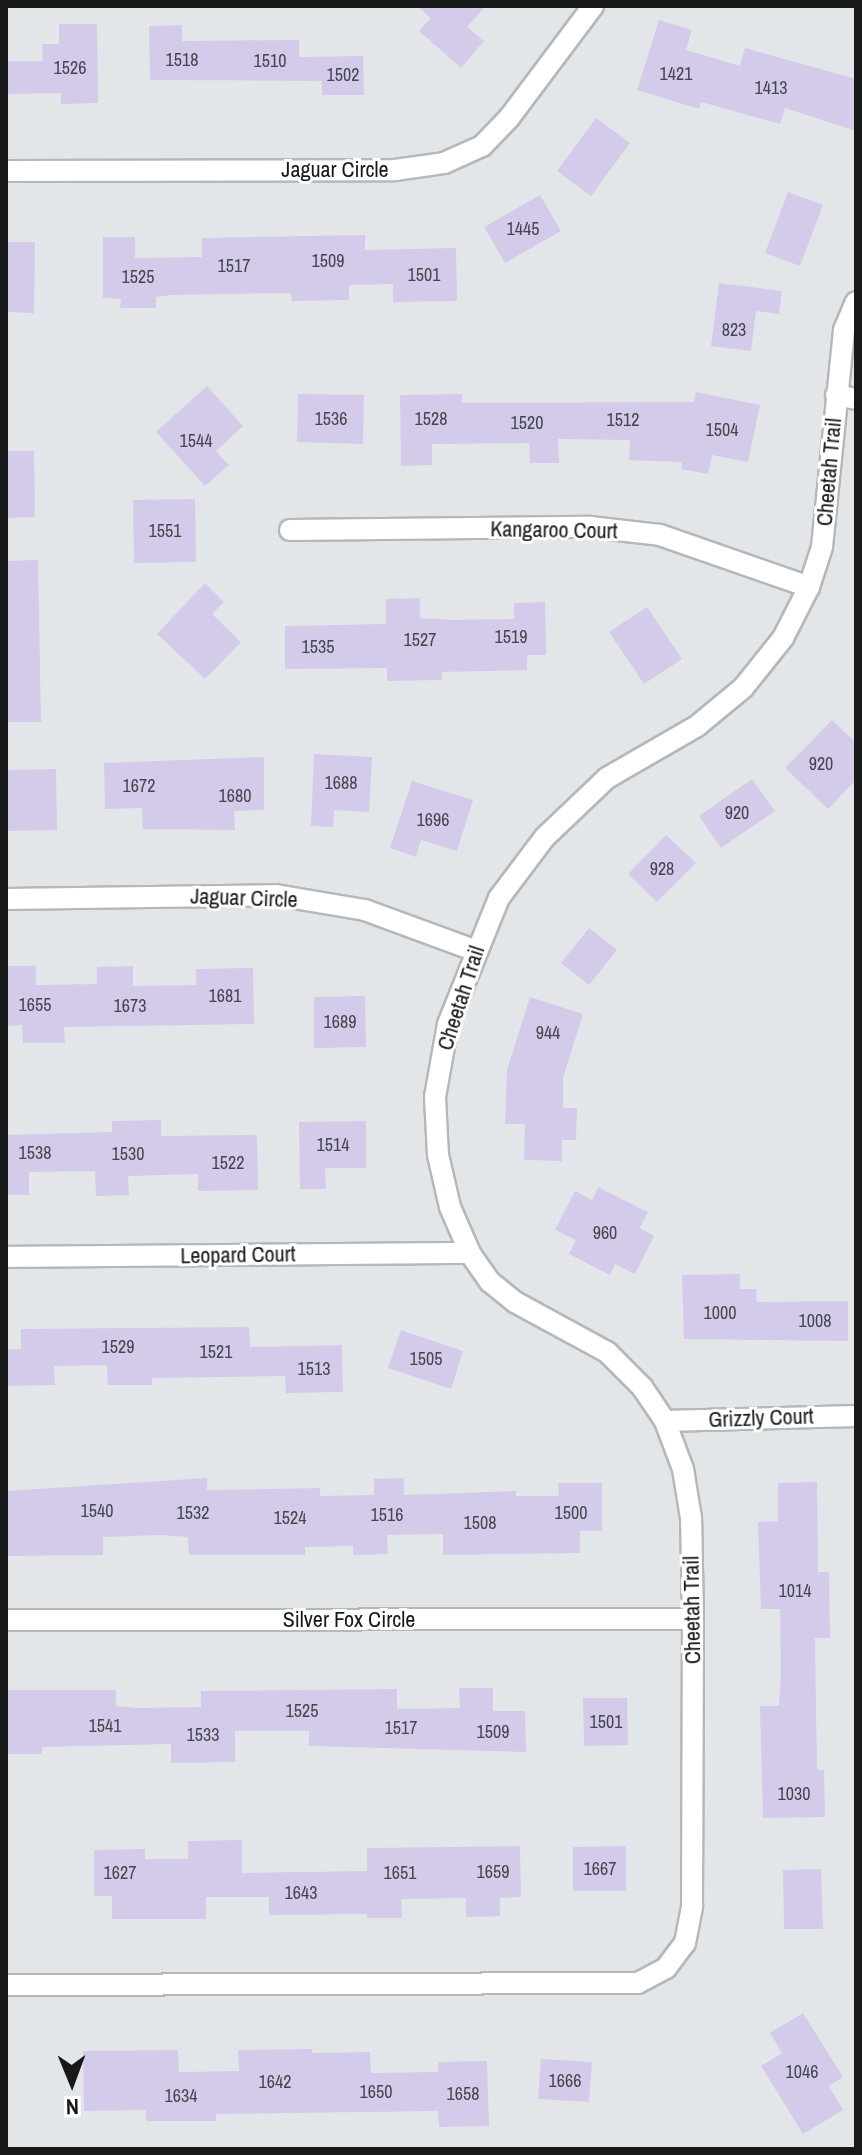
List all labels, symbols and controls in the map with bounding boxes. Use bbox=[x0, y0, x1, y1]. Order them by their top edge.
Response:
house number: 1518 bbox=[166, 49, 198, 71]
house number: 1510 bbox=[254, 50, 286, 72]
house number: 1526 bbox=[54, 57, 86, 79]
house number: 1421 bbox=[660, 63, 692, 85]
house number: 1502 bbox=[327, 64, 359, 86]
house number: 1413 bbox=[755, 77, 787, 99]
street label: Jaguar Circle bbox=[281, 157, 389, 183]
house number: 1445 bbox=[507, 218, 539, 240]
house number: 1509 bbox=[312, 250, 344, 272]
house number: 1517 bbox=[218, 255, 250, 277]
house number: 1501 bbox=[408, 264, 440, 286]
house number: 1525 bbox=[122, 266, 154, 288]
house number: 823 bbox=[722, 319, 746, 341]
house number: 1536 bbox=[315, 408, 347, 430]
house number: 1528 bbox=[415, 408, 447, 430]
house number: 1512 bbox=[607, 409, 639, 431]
house number: 1520 bbox=[511, 412, 543, 434]
street label: Cheetah Trail bbox=[811, 417, 847, 527]
house number: 1504 bbox=[706, 419, 738, 441]
house number: 1544 bbox=[180, 430, 212, 452]
street label: Kangaroo Court bbox=[490, 516, 618, 544]
house number: 1551 bbox=[149, 520, 181, 542]
house number: 1519 bbox=[495, 626, 527, 648]
house number: 1527 bbox=[404, 629, 436, 651]
house number: 1535 bbox=[302, 636, 334, 658]
house number: 920 bbox=[809, 753, 833, 775]
house number: 1688 bbox=[325, 772, 357, 794]
house number: 1672 bbox=[123, 775, 155, 797]
house number: 1680 bbox=[219, 785, 251, 807]
house number: 920 bbox=[725, 802, 749, 824]
house number: 1696 bbox=[417, 809, 449, 831]
house number: 928 bbox=[650, 858, 674, 880]
street label: Jaguar Circle bbox=[190, 883, 298, 913]
street label: Cheetah Trail bbox=[432, 942, 490, 1054]
house number: 1681 bbox=[209, 985, 241, 1007]
house number: 1655 bbox=[19, 994, 51, 1016]
house number: 1673 bbox=[114, 995, 146, 1017]
house number: 1689 bbox=[324, 1011, 356, 1033]
house number: 944 bbox=[536, 1022, 560, 1044]
house number: 1514 bbox=[317, 1134, 349, 1156]
house number: 1538 bbox=[19, 1142, 51, 1164]
house number: 1530 bbox=[112, 1143, 144, 1165]
house number: 1522 bbox=[212, 1152, 244, 1174]
house number: 960 bbox=[593, 1222, 617, 1244]
street label: Leopard Court bbox=[180, 1241, 296, 1269]
house number: 1000 bbox=[704, 1302, 736, 1324]
house number: 1008 bbox=[799, 1310, 831, 1332]
house number: 1529 bbox=[102, 1336, 134, 1358]
house number: 1521 bbox=[200, 1341, 232, 1363]
house number: 1505 bbox=[410, 1348, 442, 1370]
house number: 1513 bbox=[298, 1358, 330, 1380]
street label: Grizzly Court bbox=[708, 1403, 814, 1433]
house number: 1540 bbox=[81, 1500, 113, 1522]
house number: 1532 bbox=[177, 1502, 209, 1524]
house number: 1500 bbox=[555, 1502, 587, 1524]
house number: 1516 bbox=[371, 1504, 403, 1526]
house number: 1524 bbox=[274, 1507, 306, 1529]
house number: 1508 bbox=[464, 1512, 496, 1534]
street label: Cheetah Trail bbox=[678, 1555, 706, 1665]
house number: 1014 bbox=[779, 1580, 811, 1602]
street label: Silver Fox Circle bbox=[283, 1607, 415, 1633]
house number: 1525 bbox=[286, 1700, 318, 1722]
house number: 1501 bbox=[590, 1711, 622, 1733]
house number: 1541 bbox=[89, 1715, 121, 1737]
house number: 1517 bbox=[385, 1717, 417, 1739]
house number: 1509 bbox=[477, 1721, 509, 1743]
house number: 1533 bbox=[187, 1724, 219, 1746]
house number: 1030 bbox=[778, 1783, 810, 1805]
house number: 1667 bbox=[584, 1858, 616, 1880]
house number: 1659 bbox=[477, 1861, 509, 1883]
house number: 1627 bbox=[104, 1862, 136, 1884]
house number: 1651 bbox=[384, 1862, 416, 1884]
house number: 1643 bbox=[285, 1882, 317, 1904]
north arrow bbox=[32, 2043, 112, 2123]
house number: 1046 bbox=[786, 2061, 818, 2083]
house number: 1666 bbox=[549, 2070, 581, 2092]
house number: 1642 bbox=[259, 2071, 291, 2093]
house number: 1650 bbox=[360, 2081, 392, 2103]
house number: 1658 bbox=[447, 2083, 479, 2105]
house number: 1634 bbox=[165, 2085, 197, 2107]
text: N bbox=[66, 2092, 79, 2122]

